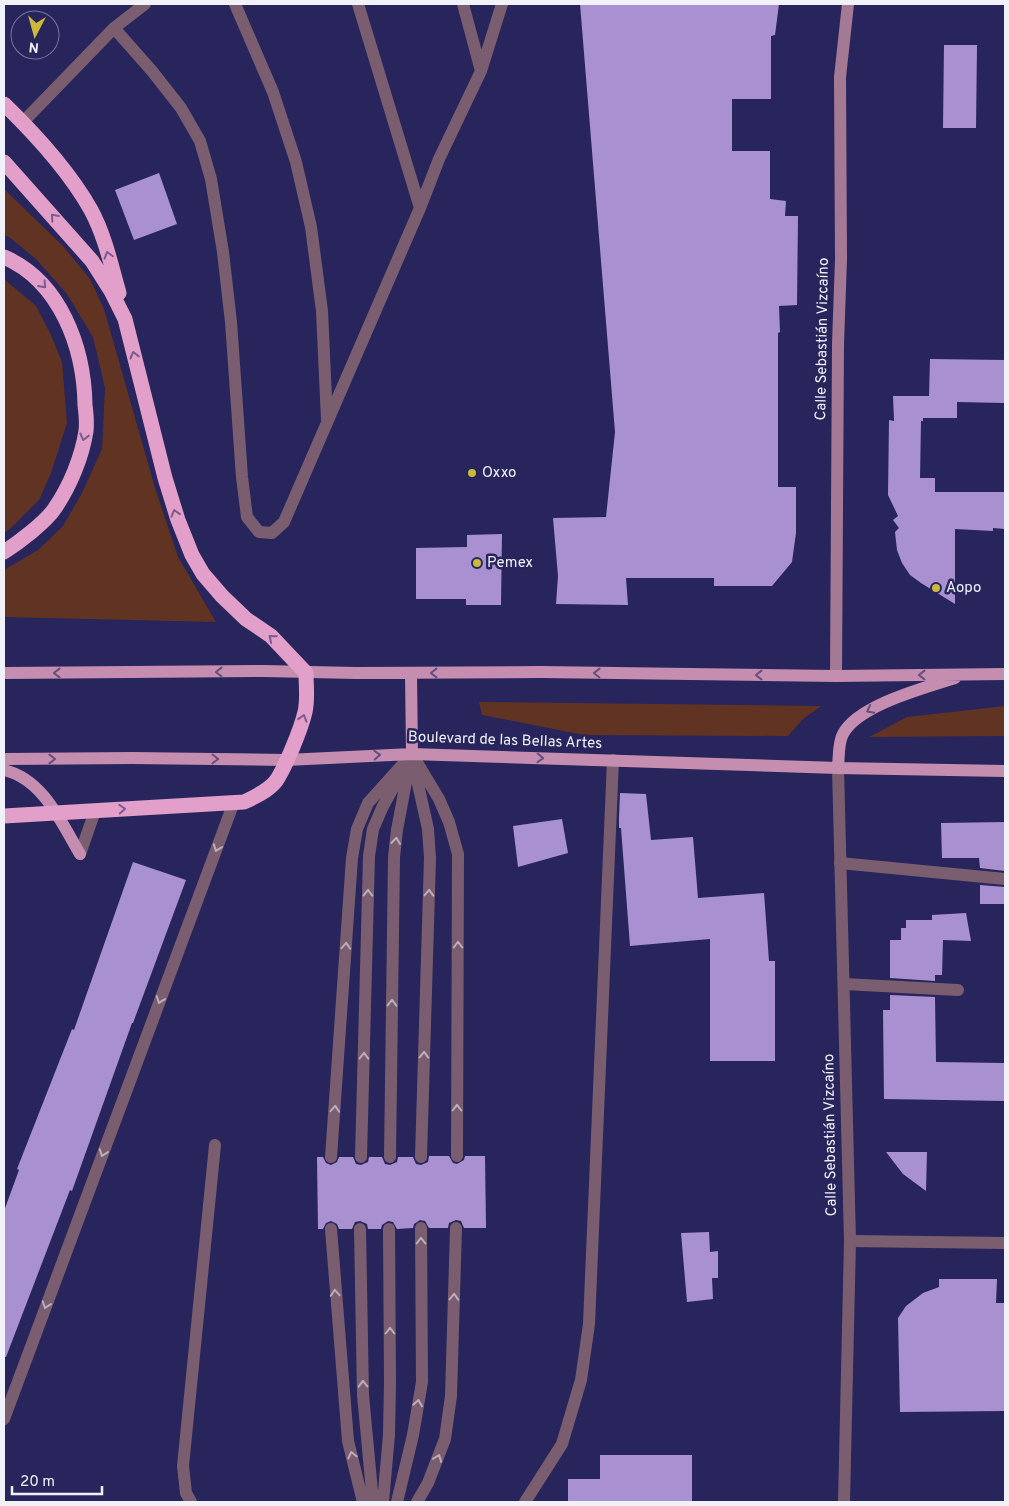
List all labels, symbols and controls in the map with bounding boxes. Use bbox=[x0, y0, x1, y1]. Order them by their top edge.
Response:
north arrow bbox=[10, 10, 60, 60]
text: N bbox=[28, 37, 40, 55]
one-way arrow bbox=[51, 214, 60, 223]
one-way arrow bbox=[103, 251, 114, 259]
street label: Calle Sebastián Vizcaíno bbox=[812, 257, 834, 421]
one-way arrow bbox=[37, 280, 46, 289]
one-way arrow bbox=[130, 352, 140, 360]
one-way arrow bbox=[79, 433, 90, 442]
place label: Oxxo bbox=[482, 464, 516, 483]
marker: Oxxo bbox=[466, 467, 478, 479]
one-way arrow bbox=[171, 509, 181, 517]
place label: Pemex bbox=[487, 554, 533, 573]
marker: Pemex bbox=[471, 557, 483, 569]
place label: Aopo bbox=[946, 579, 981, 598]
marker: Aopo bbox=[930, 582, 942, 594]
one-way arrow bbox=[269, 635, 278, 644]
one-way arrow bbox=[215, 667, 223, 677]
one-way arrow bbox=[53, 668, 60, 678]
one-way arrow bbox=[430, 668, 438, 678]
one-way arrow bbox=[592, 668, 600, 678]
one-way arrow bbox=[755, 670, 762, 680]
one-way arrow bbox=[917, 670, 925, 680]
one-way arrow bbox=[866, 704, 875, 714]
one-way arrow bbox=[297, 714, 307, 723]
street label: Boulevard de las Bellas Artes bbox=[408, 728, 602, 754]
one-way arrow bbox=[374, 750, 382, 761]
one-way arrow bbox=[536, 753, 544, 763]
one-way arrow bbox=[49, 754, 57, 764]
one-way arrow bbox=[212, 754, 219, 764]
one-way arrow bbox=[119, 804, 127, 815]
one-way arrow bbox=[390, 836, 401, 844]
one-way arrow bbox=[212, 843, 223, 852]
one-way arrow bbox=[363, 889, 373, 896]
one-way arrow bbox=[424, 889, 435, 897]
one-way arrow bbox=[453, 941, 463, 948]
one-way arrow bbox=[340, 942, 351, 950]
one-way arrow bbox=[156, 996, 166, 1004]
one-way arrow bbox=[387, 999, 397, 1006]
one-way arrow bbox=[359, 1051, 369, 1059]
one-way arrow bbox=[419, 1051, 430, 1059]
street label: Calle Sebastián Vizcaíno bbox=[820, 1053, 842, 1217]
one-way arrow bbox=[452, 1103, 462, 1111]
one-way arrow bbox=[329, 1104, 340, 1112]
one-way arrow bbox=[99, 1148, 109, 1156]
one-way arrow bbox=[416, 1237, 426, 1244]
one-way arrow bbox=[330, 1289, 341, 1297]
one-way arrow bbox=[449, 1293, 459, 1301]
one-way arrow bbox=[42, 1300, 52, 1309]
one-way arrow bbox=[385, 1327, 395, 1335]
one-way arrow bbox=[358, 1380, 368, 1388]
one-way arrow bbox=[413, 1399, 423, 1408]
one-way arrow bbox=[347, 1450, 358, 1459]
one-way arrow bbox=[431, 1454, 442, 1463]
scale bar bbox=[12, 1464, 102, 1496]
text: 20 m bbox=[20, 1473, 55, 1492]

